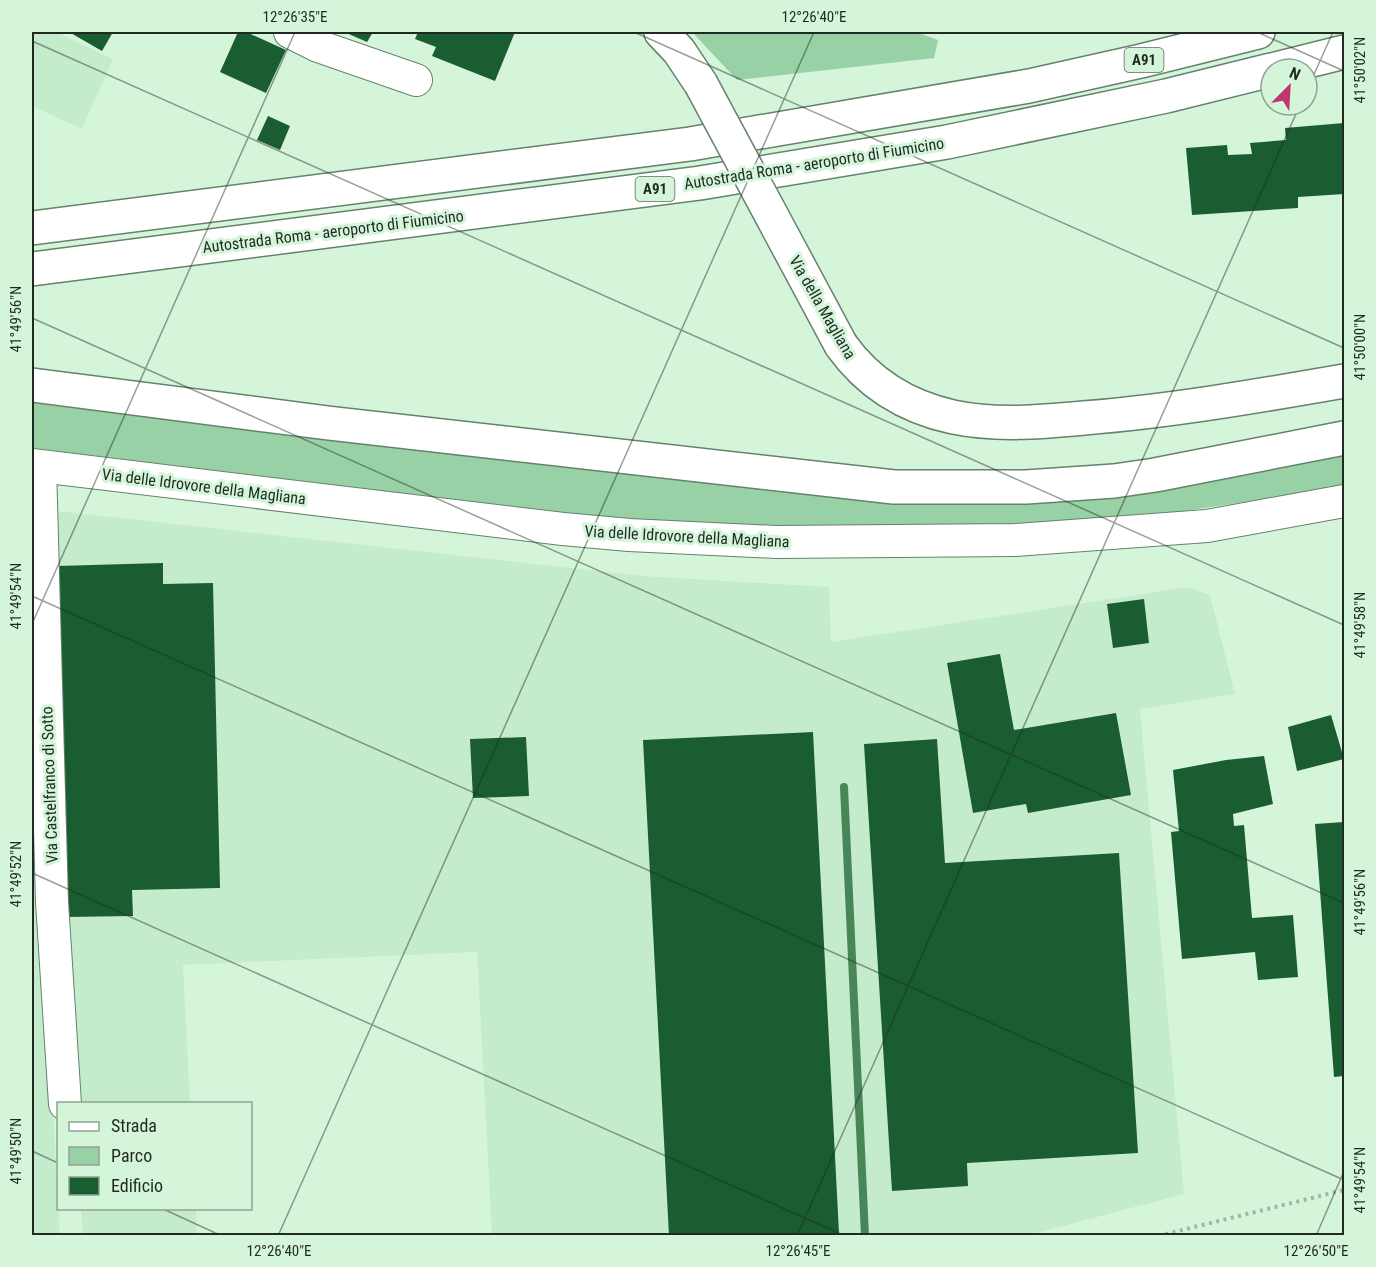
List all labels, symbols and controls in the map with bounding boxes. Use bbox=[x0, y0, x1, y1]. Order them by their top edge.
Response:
text: 12°26'35"E bbox=[263, 8, 327, 26]
text: 12°26'40"E bbox=[782, 8, 846, 26]
text: 41°50'02"N bbox=[1351, 37, 1369, 103]
road number: A91 bbox=[1124, 48, 1164, 72]
north arrow bbox=[1259, 57, 1319, 117]
text: N bbox=[1287, 63, 1303, 84]
street label: Autostrada Roma - aeroporto di Fiumicino bbox=[683, 134, 945, 193]
road number: A91 bbox=[636, 177, 674, 201]
street label: Autostrada Roma - aeroporto di Fiumicino bbox=[201, 206, 465, 257]
street label: Via della Magliana bbox=[785, 252, 860, 362]
text: 41°49'56"N bbox=[7, 286, 25, 352]
text: 41°50'00"N bbox=[1351, 314, 1369, 380]
street label: Via delle Idrovore della Magliana bbox=[101, 465, 307, 508]
street label: Via delle Idrovore della Magliana bbox=[584, 522, 790, 551]
text: 41°49'54"N bbox=[7, 563, 25, 629]
text: 41°49'58"N bbox=[1351, 592, 1369, 658]
street label: Via Castelfranco di Sotto bbox=[37, 706, 62, 864]
text: 41°49'52"N bbox=[7, 841, 25, 907]
text: 41°49'56"N bbox=[1351, 869, 1369, 935]
legend bbox=[57, 1102, 252, 1210]
text: Strada bbox=[111, 1115, 157, 1136]
text: 41°49'50"N bbox=[7, 1118, 25, 1184]
text: Parco bbox=[111, 1145, 152, 1166]
text: 41°49'54"N bbox=[1351, 1147, 1369, 1213]
text: Edificio bbox=[111, 1175, 163, 1196]
text: 12°26'40"E bbox=[247, 1242, 311, 1260]
text: 12°26'45"E bbox=[766, 1242, 830, 1260]
text: 12°26'50"E bbox=[1284, 1242, 1348, 1260]

